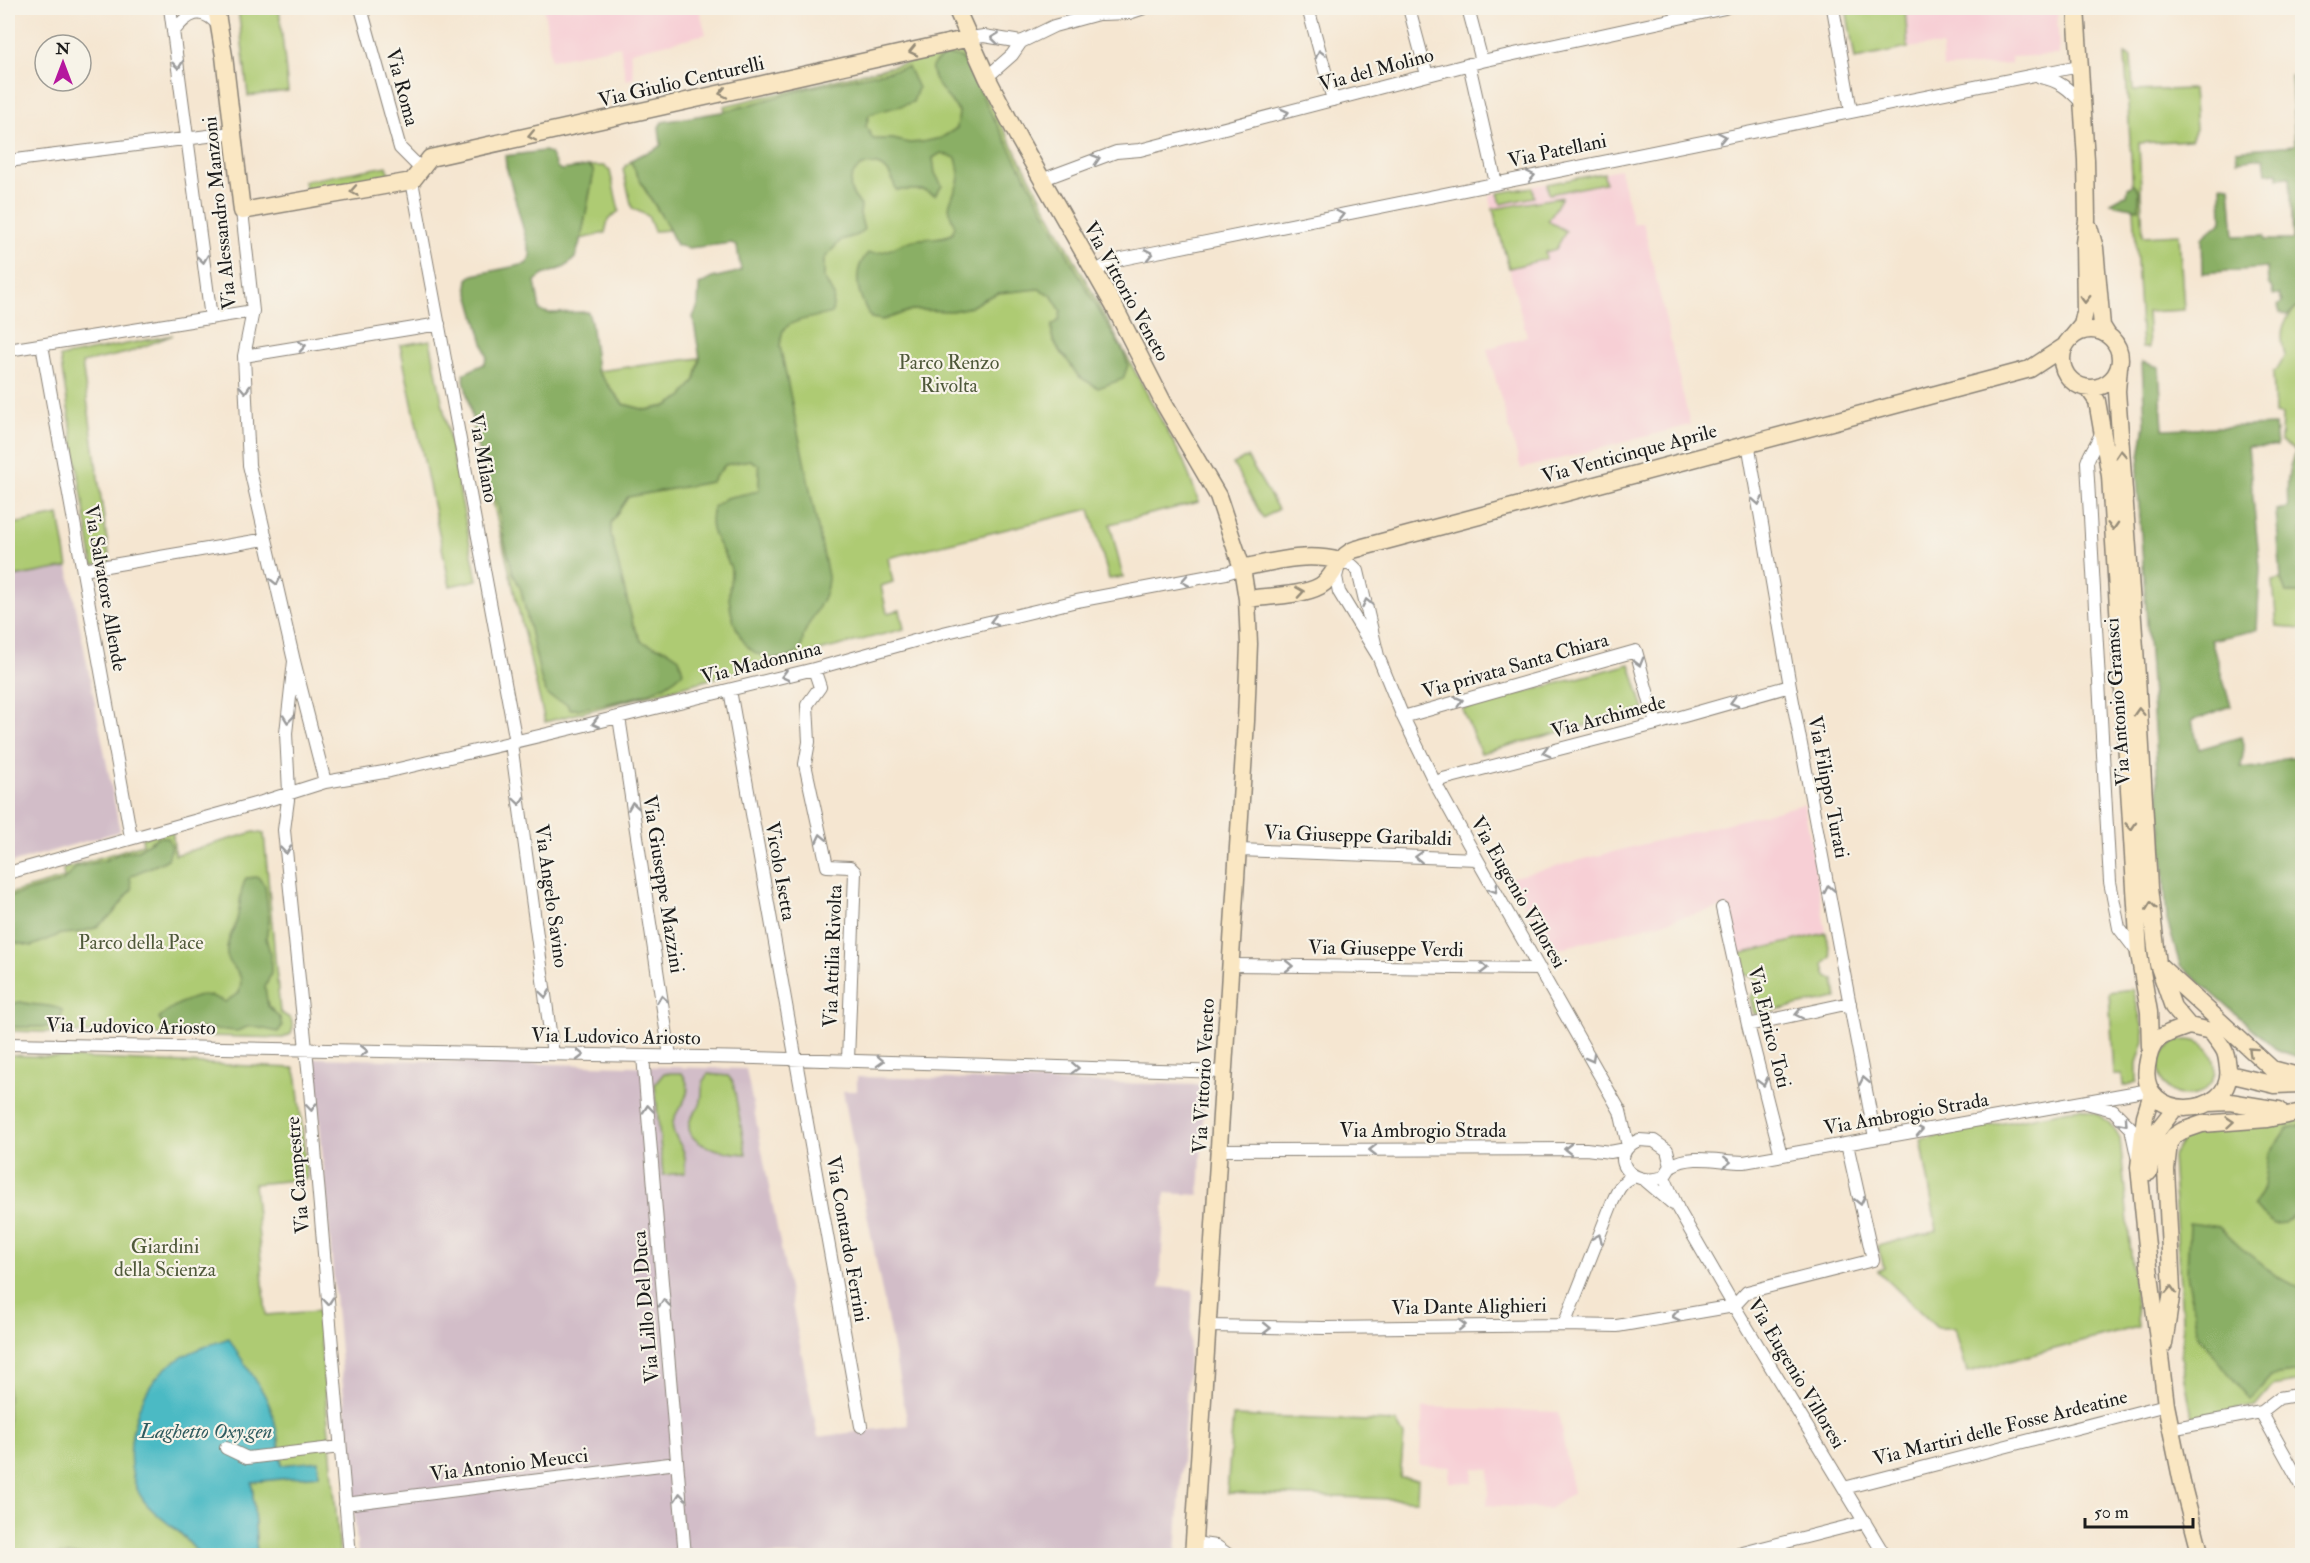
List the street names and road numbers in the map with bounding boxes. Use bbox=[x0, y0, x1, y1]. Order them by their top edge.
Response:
street label: Via del Molino bbox=[1316, 42, 1436, 97]
street label: Via Roma bbox=[380, 46, 425, 129]
street label: Via Giulio Centurelli bbox=[596, 50, 767, 113]
street label: Via Alessandro Manzoni bbox=[197, 115, 242, 311]
street label: Via Patellani bbox=[1505, 128, 1609, 173]
street label: Via Vittorio Veneto bbox=[1078, 217, 1175, 365]
street label: Via Milano bbox=[463, 412, 504, 504]
street label: Via Venticinque Aprile bbox=[1539, 418, 1720, 490]
street label: Via Salvatore Allende bbox=[79, 503, 132, 673]
street label: Via Antonio Gramsci bbox=[2099, 617, 2136, 787]
street label: Via privata Santa Chiara bbox=[1419, 627, 1612, 705]
street label: Via Madonnina bbox=[698, 635, 825, 690]
street label: Via Archimede bbox=[1548, 689, 1668, 744]
street label: Via Filippo Turati bbox=[1801, 714, 1855, 861]
street label: Via Giuseppe Mazzini bbox=[636, 793, 690, 975]
street label: Via Eugenio Villoresi bbox=[1465, 812, 1572, 973]
street label: Vicolo Isetta bbox=[759, 820, 802, 923]
street label: Via Giuseppe Garibaldi bbox=[1263, 820, 1452, 852]
street label: Via Angelo Savino bbox=[529, 823, 574, 969]
street label: Via Attilia Rivolta bbox=[818, 883, 848, 1028]
street label: Via Giuseppe Verdi bbox=[1308, 935, 1464, 963]
street label: Via Enrico Toti bbox=[1742, 964, 1797, 1091]
street label: Via Vittorio Veneto bbox=[1187, 998, 1220, 1154]
street label: Via Ludovico Ariosto bbox=[46, 1013, 216, 1040]
street label: Via Ludovico Ariosto bbox=[531, 1023, 701, 1050]
street label: Via Ambrogio Strada bbox=[1822, 1087, 1991, 1140]
street label: Via Campestre bbox=[280, 1115, 316, 1235]
street label: Via Ambrogio Strada bbox=[1340, 1118, 1507, 1143]
street label: Via Contardo Ferrini bbox=[821, 1154, 874, 1324]
street label: Via Lillo Del Duca bbox=[626, 1229, 665, 1384]
street label: Via Dante Alighieri bbox=[1391, 1293, 1547, 1320]
street label: Via Eugenio Villoresi bbox=[1742, 1293, 1851, 1453]
street label: Via Martiri delle Fosse Ardeatine bbox=[1870, 1384, 2130, 1471]
street label: Via Antonio Meucci bbox=[428, 1442, 590, 1487]

